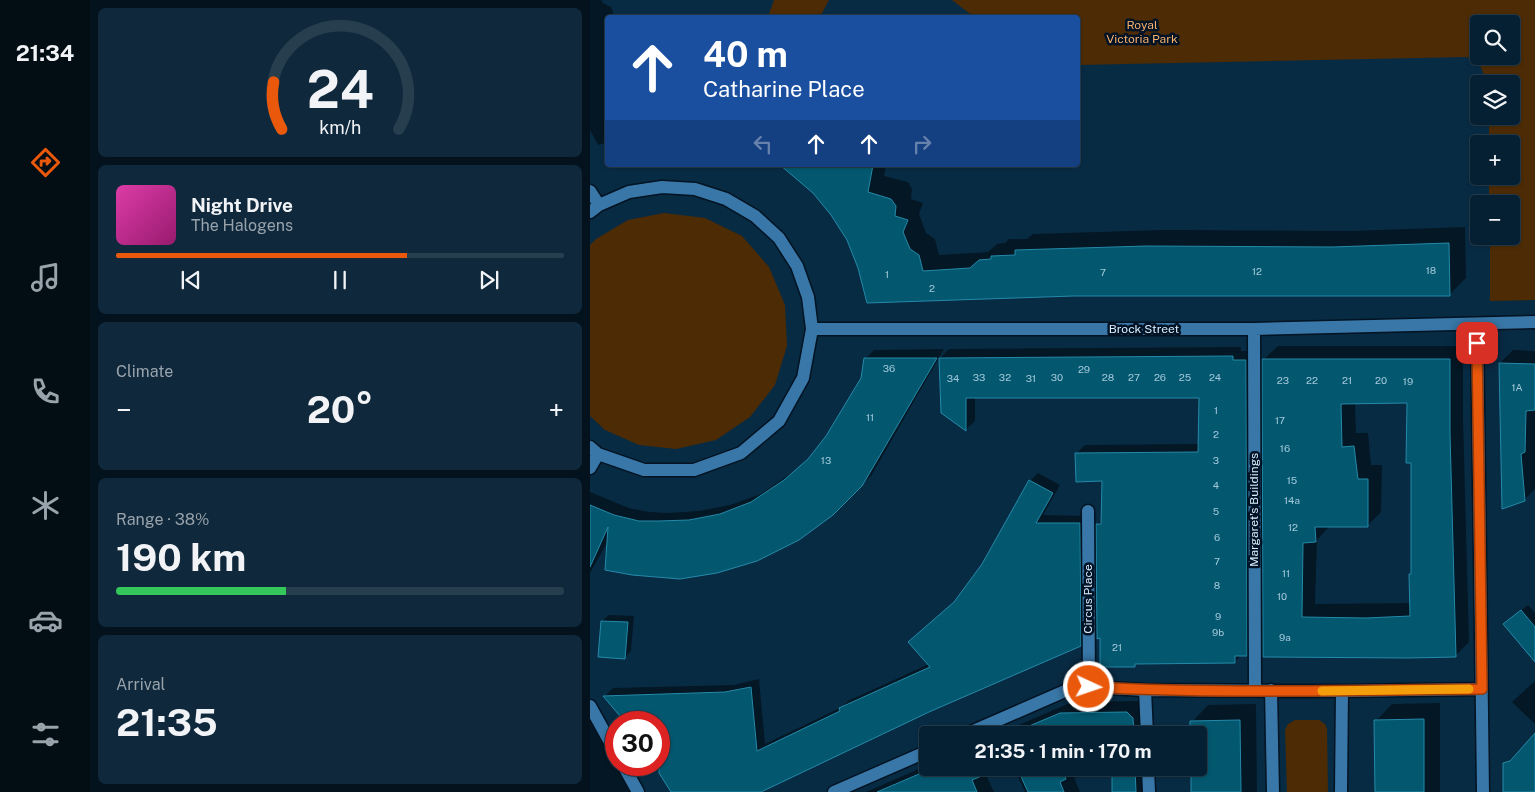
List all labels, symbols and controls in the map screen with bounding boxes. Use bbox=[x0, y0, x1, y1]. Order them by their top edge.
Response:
map controls bbox=[1470, 15, 1520, 245]
button: search bbox=[1470, 15, 1520, 65]
park label: Royal Victoria Park bbox=[1106, 18, 1178, 46]
text: 40 m bbox=[703, 34, 788, 75]
icon: ahead bbox=[620, 35, 685, 100]
text: 21:34 bbox=[16, 40, 74, 66]
text: 24 bbox=[306, 59, 374, 120]
button: layers bbox=[1470, 75, 1520, 125]
text: Catharine Place bbox=[703, 76, 865, 102]
text: km/h bbox=[319, 117, 361, 138]
icon: left bbox=[749, 130, 777, 158]
icon: ahead bbox=[802, 130, 830, 158]
icon: ahead bbox=[855, 130, 883, 158]
icon: right bbox=[908, 130, 936, 158]
button: + bbox=[1470, 135, 1520, 185]
icon: directions bbox=[28, 145, 63, 180]
text: Night Drive bbox=[191, 194, 293, 216]
button: − bbox=[1470, 195, 1520, 245]
text: The Halogens bbox=[191, 216, 293, 235]
icon: music bbox=[28, 260, 63, 295]
house number: 18 bbox=[1426, 264, 1436, 276]
house number: 12 bbox=[1252, 265, 1262, 277]
icon: previous bbox=[177, 266, 205, 294]
icon: pause bbox=[326, 266, 354, 294]
icon: next bbox=[475, 266, 503, 294]
house number: 7 bbox=[1100, 266, 1106, 278]
house number: 1 bbox=[885, 268, 889, 280]
house number: 2 bbox=[929, 282, 935, 294]
street label: Brock Street bbox=[1109, 322, 1180, 336]
pin bbox=[1456, 322, 1498, 364]
icon: arrive bbox=[1463, 329, 1491, 357]
text: Climate bbox=[116, 362, 173, 381]
house number: 36 bbox=[883, 362, 895, 374]
house number: 29 bbox=[1078, 363, 1090, 375]
house number: 33 bbox=[973, 371, 985, 383]
house number: 32 bbox=[999, 371, 1011, 383]
house number: 30 bbox=[1051, 371, 1063, 383]
house number: 28 bbox=[1102, 371, 1114, 383]
house number: 27 bbox=[1128, 371, 1140, 383]
house number: 26 bbox=[1154, 371, 1166, 383]
house number: 25 bbox=[1179, 371, 1191, 383]
house number: 24 bbox=[1209, 371, 1221, 383]
house number: 34 bbox=[947, 372, 959, 384]
house number: 31 bbox=[1026, 372, 1036, 384]
icon: phone bbox=[28, 374, 63, 409]
house number: 23 bbox=[1277, 374, 1289, 386]
house number: 22 bbox=[1306, 374, 1318, 386]
house number: 21 bbox=[1342, 374, 1352, 386]
house number: 20 bbox=[1375, 374, 1387, 386]
house number: 19 bbox=[1403, 375, 1413, 387]
house number: 1A bbox=[1511, 381, 1523, 393]
text: 20° bbox=[307, 387, 373, 432]
text: − bbox=[116, 393, 132, 426]
text: + bbox=[548, 393, 564, 426]
house number: 1 bbox=[1214, 404, 1218, 416]
house number: 11 bbox=[866, 411, 874, 423]
house number: 17 bbox=[1275, 414, 1285, 426]
house number: 2 bbox=[1213, 428, 1219, 440]
house number: 16 bbox=[1280, 442, 1290, 454]
street label: Margaret's Buildings bbox=[1247, 453, 1261, 567]
house number: 13 bbox=[821, 454, 831, 466]
house number: 3 bbox=[1213, 454, 1219, 466]
house number: 15 bbox=[1287, 474, 1297, 486]
house number: 4 bbox=[1213, 479, 1219, 491]
icon: climate bbox=[28, 488, 63, 523]
house number: 14a bbox=[1284, 494, 1300, 506]
house number: 5 bbox=[1213, 505, 1219, 517]
text: Range · 38% bbox=[116, 510, 210, 529]
house number: 12 bbox=[1288, 521, 1298, 533]
house number: 6 bbox=[1214, 531, 1220, 543]
text: 190 km bbox=[116, 535, 246, 580]
house number: 7 bbox=[1214, 555, 1220, 567]
street label: Circus Place bbox=[1081, 564, 1095, 634]
house number: 11 bbox=[1282, 567, 1290, 579]
house number: 8 bbox=[1214, 579, 1220, 591]
house number: 10 bbox=[1277, 590, 1287, 602]
icon: car bbox=[28, 603, 63, 638]
house number: 9 bbox=[1215, 610, 1221, 622]
house number: 9b bbox=[1212, 626, 1224, 638]
house number: 9a bbox=[1279, 631, 1291, 643]
house number: 21 bbox=[1112, 641, 1122, 653]
position arrow bbox=[1062, 660, 1114, 712]
text: Arrival bbox=[116, 675, 165, 694]
text: 21:35 bbox=[116, 700, 218, 745]
speed limit sign: 30 bbox=[605, 711, 670, 776]
icon: filters bbox=[28, 717, 63, 752]
text: 21:35 · 1 min · 170 m bbox=[975, 740, 1151, 762]

